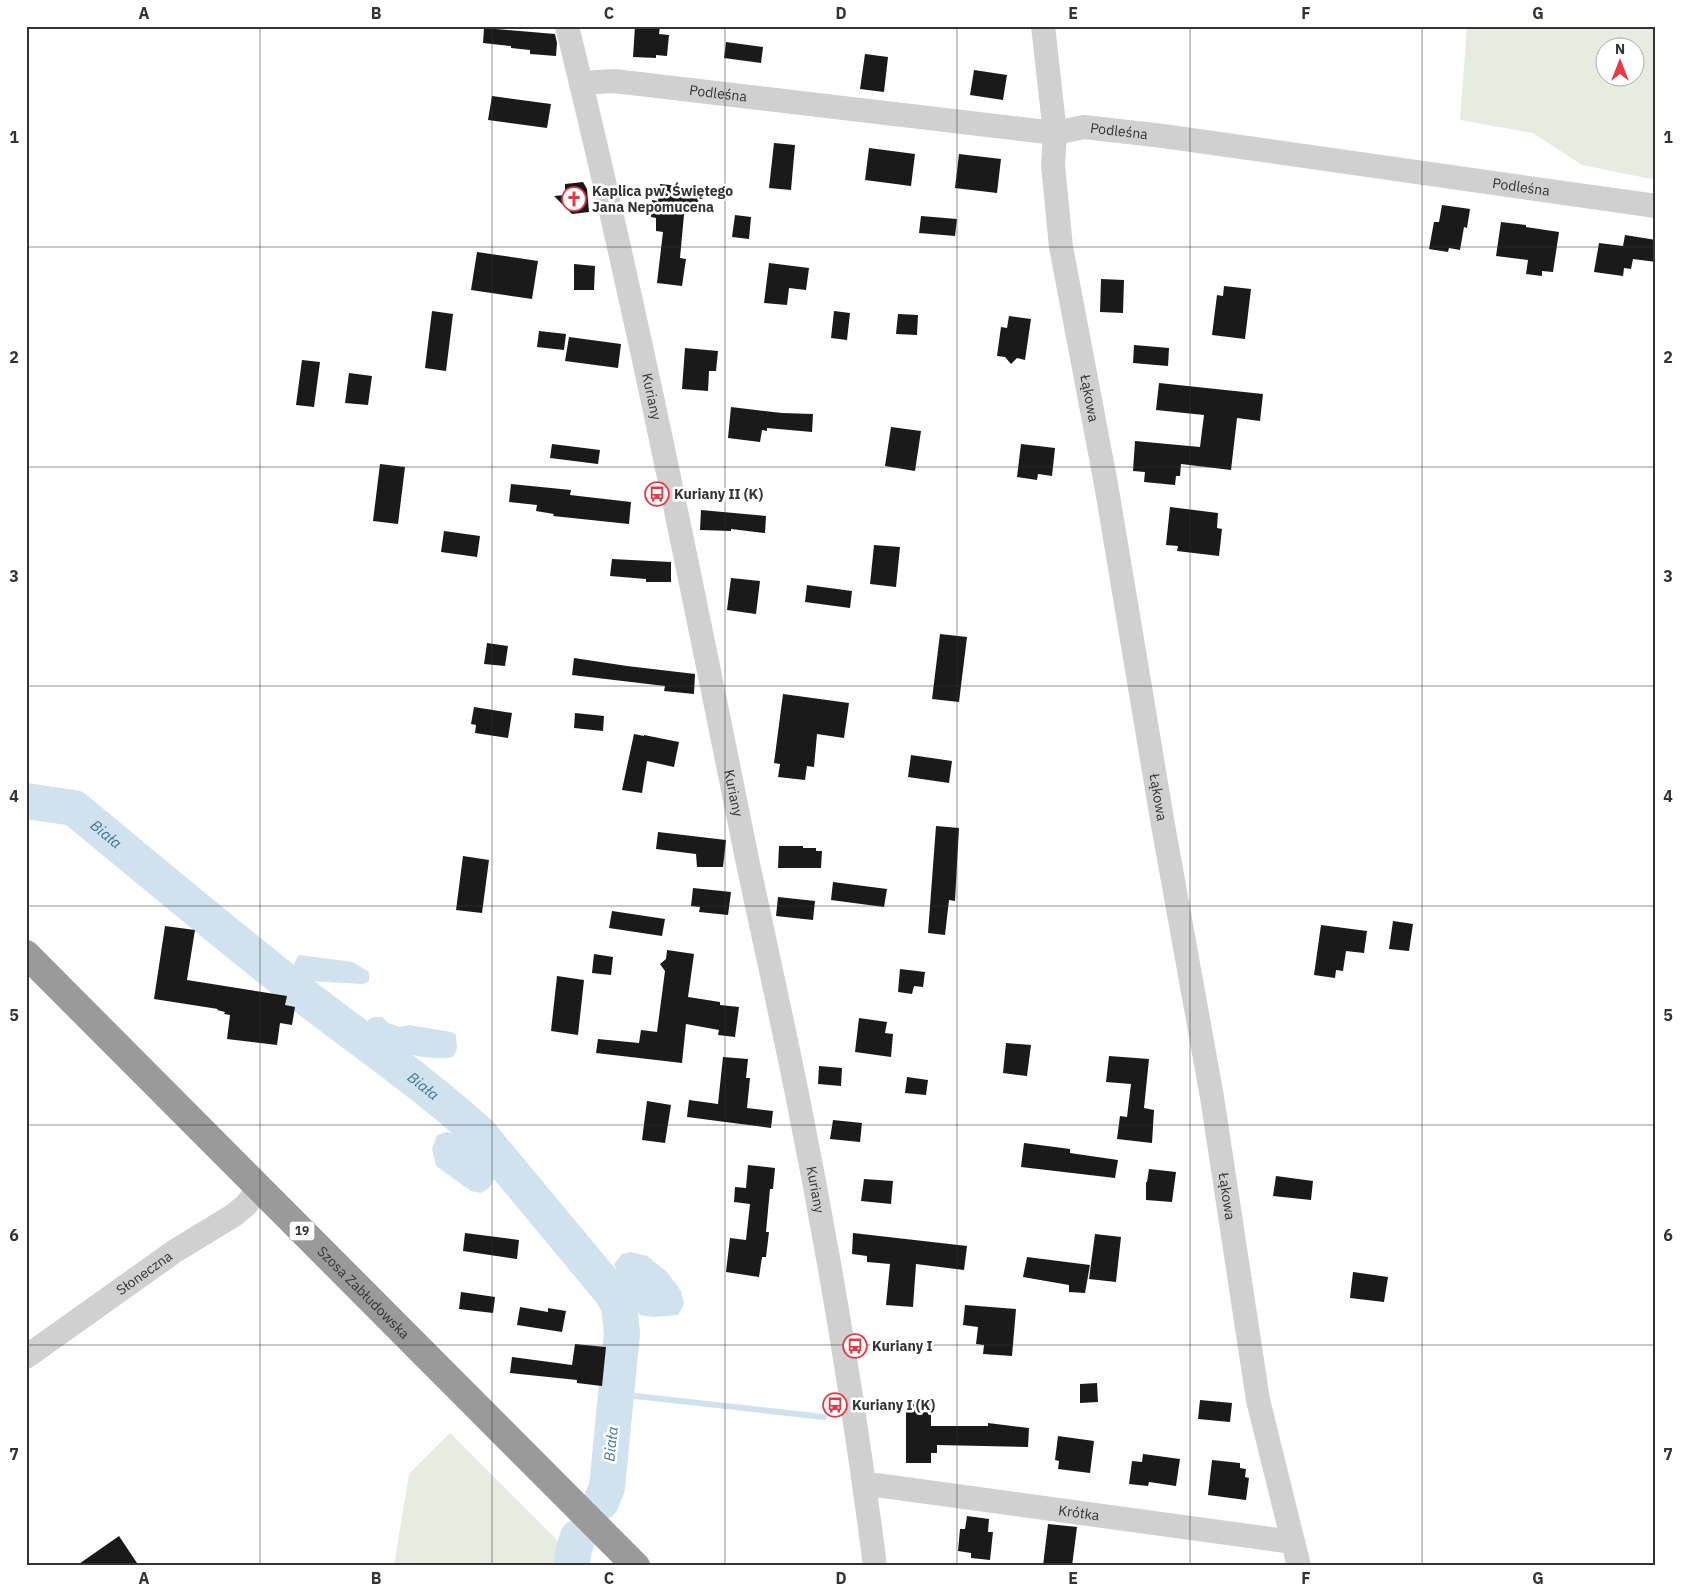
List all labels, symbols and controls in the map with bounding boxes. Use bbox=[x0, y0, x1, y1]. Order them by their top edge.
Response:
text: A bbox=[139, 3, 150, 23]
text: B bbox=[371, 3, 382, 23]
text: C bbox=[604, 3, 614, 23]
text: D bbox=[835, 3, 847, 23]
text: E bbox=[1068, 3, 1078, 23]
text: F bbox=[1301, 3, 1311, 23]
text: G bbox=[1532, 3, 1544, 23]
north arrow bbox=[1594, 38, 1644, 88]
text: N bbox=[1615, 40, 1625, 58]
street label: Podleśna bbox=[688, 81, 749, 106]
street label: Podleśna bbox=[1089, 119, 1149, 143]
text: 1 bbox=[9, 127, 19, 147]
text: 1 bbox=[1663, 127, 1673, 147]
street label: Podleśna bbox=[1491, 174, 1552, 200]
place label: Kaplica pw. Świętego Jana Nepomucena bbox=[592, 182, 733, 216]
church icon: Kaplica pw. Świętego Jana Nepomucena bbox=[561, 186, 587, 212]
text: 2 bbox=[9, 347, 19, 367]
text: 2 bbox=[1663, 347, 1673, 367]
street label: Kuriany bbox=[638, 371, 666, 422]
street label: Łąkowa bbox=[1076, 372, 1103, 424]
bus stop icon: Kuriany II (K) bbox=[644, 481, 670, 507]
place label: Kuriany II (K) bbox=[674, 485, 763, 503]
text: 3 bbox=[9, 566, 19, 586]
text: 3 bbox=[1663, 566, 1673, 586]
street label: Kuriany bbox=[720, 768, 747, 818]
street label: Łąkowa bbox=[1145, 771, 1171, 823]
text: 4 bbox=[9, 786, 19, 806]
text: 4 bbox=[1663, 786, 1673, 806]
water label: Biała bbox=[87, 816, 126, 853]
text: 5 bbox=[9, 1005, 19, 1025]
text: 5 bbox=[1663, 1005, 1673, 1025]
water label: Biała bbox=[404, 1067, 443, 1104]
street label: Kuriany bbox=[802, 1165, 829, 1215]
street label: Łąkowa bbox=[1214, 1171, 1240, 1222]
road number: 19 bbox=[290, 1222, 314, 1240]
text: 6 bbox=[9, 1225, 19, 1245]
text: 6 bbox=[1663, 1225, 1673, 1245]
street label: Szosa Zabłudowska bbox=[313, 1242, 414, 1343]
street label: Słoneczna bbox=[113, 1247, 176, 1299]
bus stop icon: Kuriany I bbox=[842, 1333, 868, 1359]
place label: Kuriany I bbox=[872, 1337, 933, 1355]
bus stop icon: Kuriany I (K) bbox=[822, 1392, 848, 1418]
place label: Kuriany I (K) bbox=[852, 1396, 935, 1414]
water label: Biała bbox=[599, 1425, 622, 1462]
text: 7 bbox=[9, 1444, 19, 1464]
text: 7 bbox=[1663, 1444, 1673, 1464]
street label: Krótka bbox=[1057, 1501, 1101, 1525]
text: A bbox=[139, 1568, 150, 1588]
text: B bbox=[371, 1568, 382, 1588]
text: C bbox=[604, 1568, 614, 1588]
text: D bbox=[835, 1568, 847, 1588]
text: E bbox=[1068, 1568, 1078, 1588]
text: F bbox=[1301, 1568, 1311, 1588]
text: G bbox=[1532, 1568, 1544, 1588]

